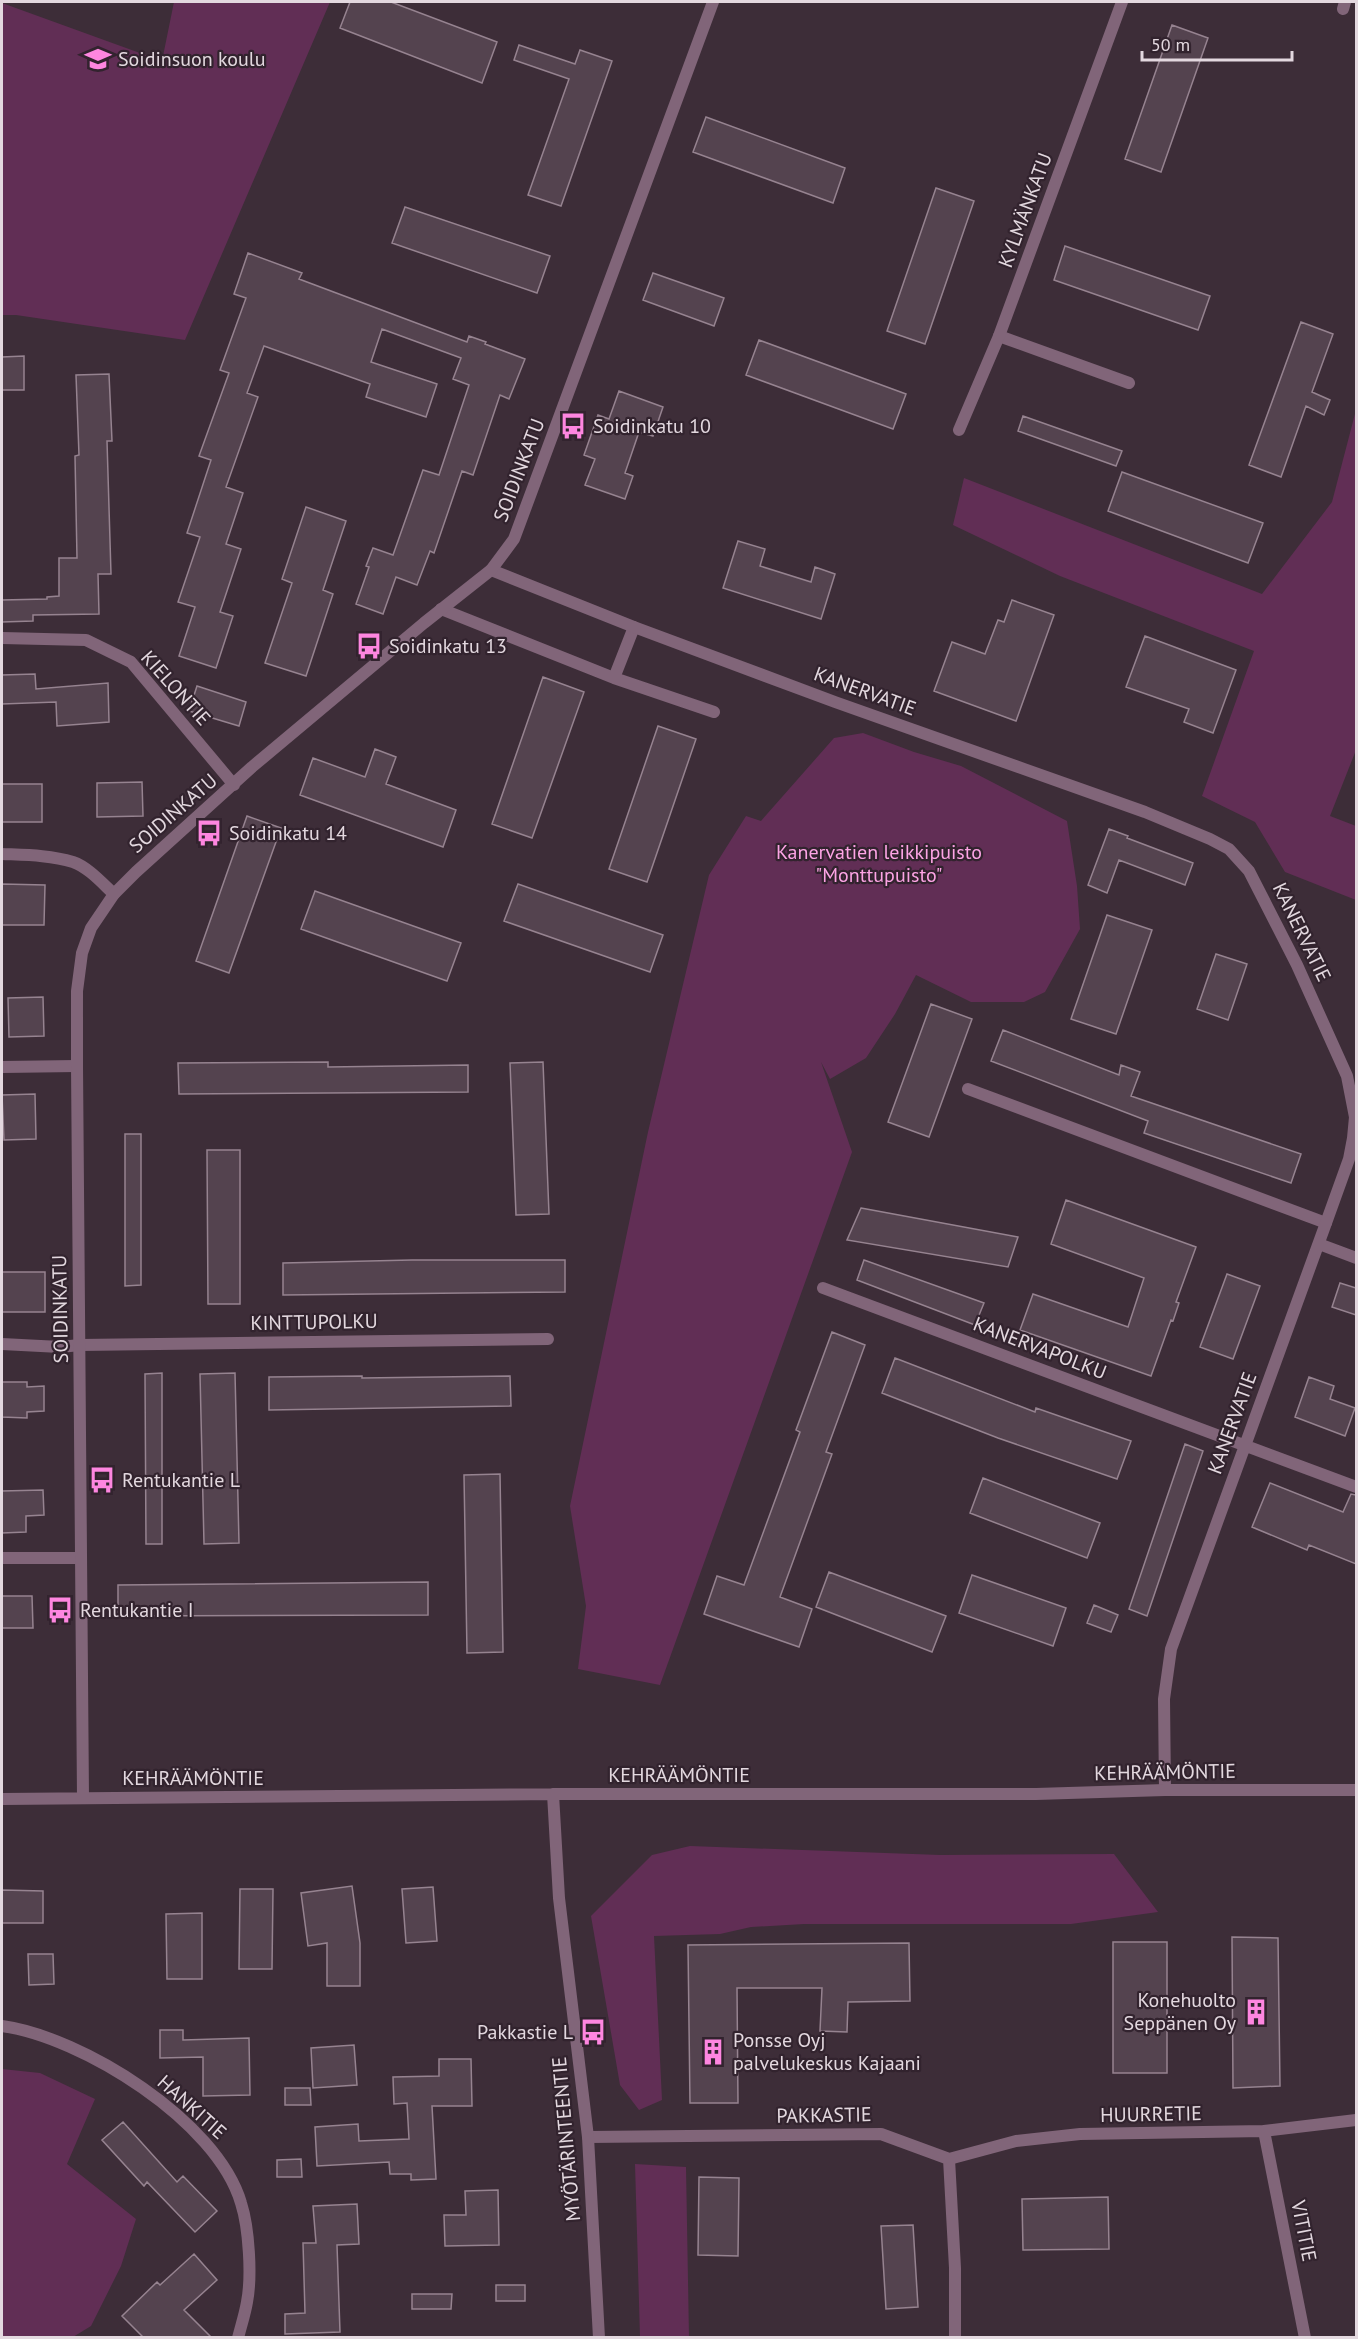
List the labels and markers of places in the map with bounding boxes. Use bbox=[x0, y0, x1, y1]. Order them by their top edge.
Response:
school or university icon: Soidinsuon koulu bbox=[83, 44, 113, 74]
place label: Soidinsuon koulu bbox=[118, 46, 265, 72]
bus stop icon: Soidinkatu 10 bbox=[558, 411, 588, 441]
place label: Soidinkatu 10 bbox=[593, 413, 711, 439]
bus stop icon: Soidinkatu 13 bbox=[354, 631, 384, 661]
place label: Soidinkatu 13 bbox=[389, 633, 507, 659]
bus stop icon: Soidinkatu 14 bbox=[194, 818, 224, 848]
place label: Soidinkatu 14 bbox=[229, 820, 347, 846]
bus stop icon: Rentukantie L bbox=[87, 1465, 117, 1495]
place label: Rentukantie L bbox=[122, 1467, 240, 1493]
bus stop icon: Rentukantie I bbox=[45, 1595, 75, 1625]
place label: Rentukantie I bbox=[80, 1597, 194, 1623]
place label: Konehuolto Seppänen Oy bbox=[1124, 1987, 1237, 2036]
building icon: Konehuolto Seppänen Oy bbox=[1241, 1997, 1271, 2027]
bus stop icon: Pakkastie L bbox=[578, 2017, 608, 2047]
place label: Pakkastie L bbox=[477, 2019, 573, 2045]
place label: Ponsse Oyj palvelukeskus Kajaani bbox=[733, 2027, 921, 2076]
building icon: Ponsse Oyj palvelukeskus Kajaani bbox=[698, 2037, 728, 2067]

